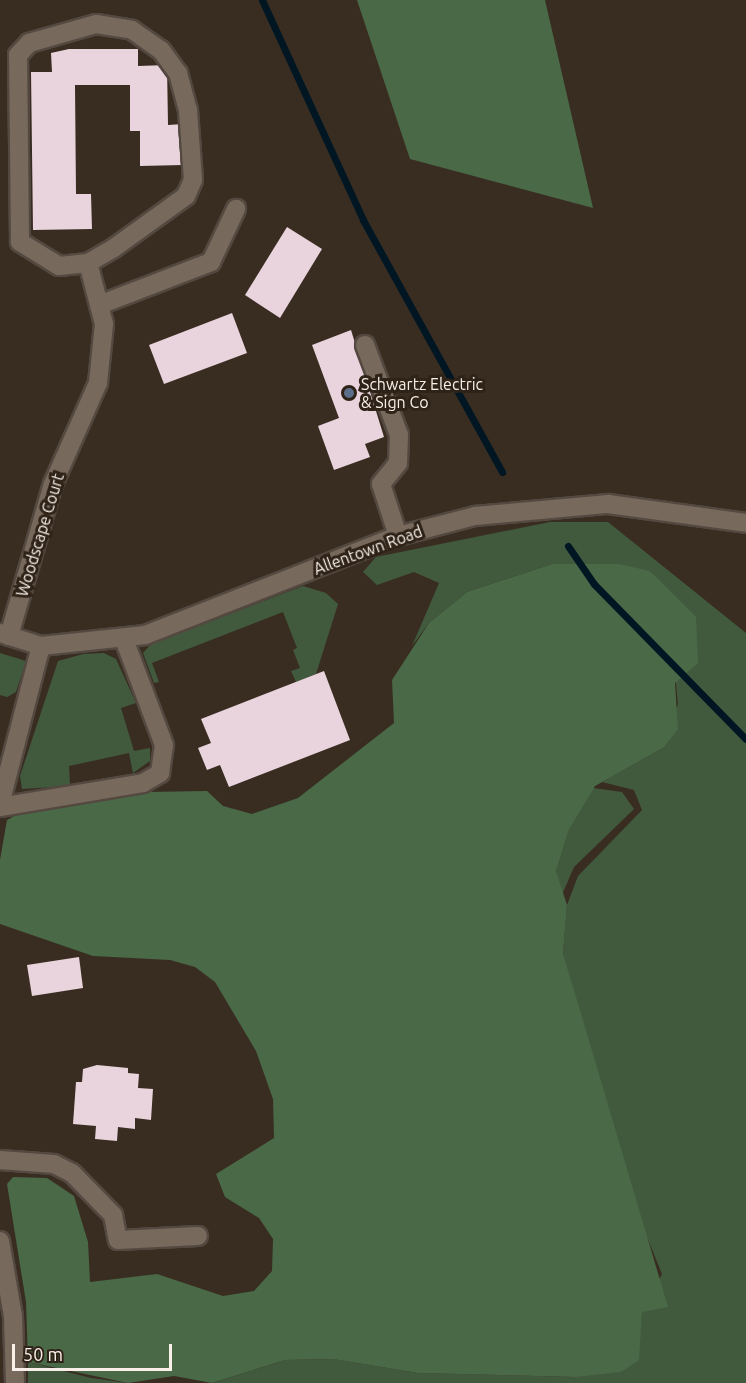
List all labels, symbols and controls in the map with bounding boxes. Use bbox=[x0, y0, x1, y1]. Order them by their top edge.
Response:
place label: Schwartz Electric & Sign Co bbox=[361, 374, 483, 412]
marker: Schwartz Electric & Sign Co bbox=[342, 386, 356, 400]
street label: Woodscape Court bbox=[12, 471, 68, 599]
street label: Allentown Road bbox=[311, 521, 425, 579]
scale bar bbox=[15, 1332, 176, 1370]
text: 50 m bbox=[23, 1344, 63, 1364]

